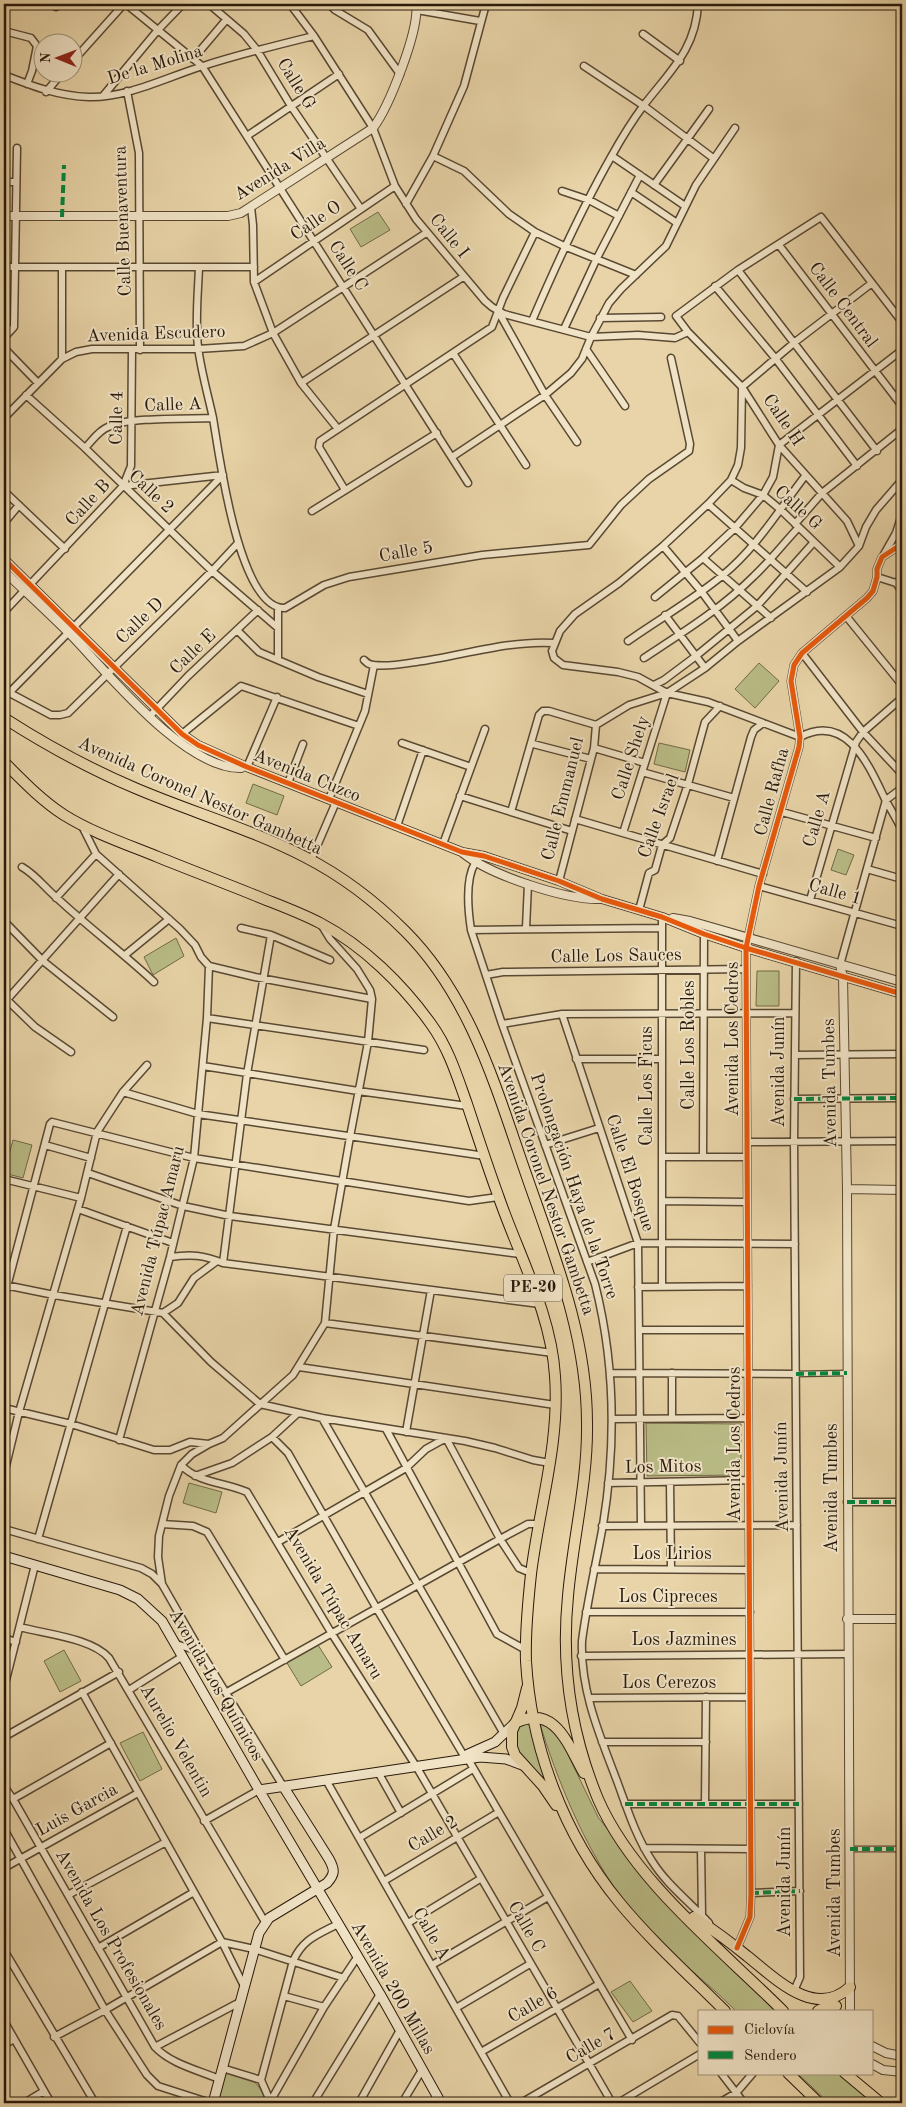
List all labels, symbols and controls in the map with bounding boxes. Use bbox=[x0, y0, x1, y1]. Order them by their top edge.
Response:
north arrow bbox=[32, 32, 82, 82]
street label: De la Molina bbox=[105, 42, 205, 88]
text: N bbox=[39, 52, 53, 63]
street label: Calle G bbox=[273, 55, 319, 113]
street label: Avenida Villa bbox=[231, 134, 329, 204]
street label: Calle Buenaventura bbox=[111, 145, 135, 297]
street label: Calle O bbox=[288, 198, 344, 244]
street label: Calle I bbox=[426, 210, 472, 262]
street label: Calle C bbox=[325, 238, 371, 294]
street label: Calle Central bbox=[805, 259, 881, 351]
street label: Avenida Escudero bbox=[86, 323, 226, 345]
street label: Calle 4 bbox=[108, 391, 126, 445]
street label: Calle H bbox=[759, 391, 807, 449]
street label: Calle A bbox=[144, 395, 202, 415]
street label: Calle 2 bbox=[125, 467, 177, 517]
street label: Calle B bbox=[62, 476, 114, 530]
street label: Calle G bbox=[771, 482, 825, 534]
street label: Calle 5 bbox=[378, 538, 434, 566]
street label: Calle D bbox=[113, 594, 167, 648]
street label: Calle E bbox=[166, 626, 220, 678]
street label: Calle Shely bbox=[609, 713, 653, 802]
street label: Avenida Coronel Nestor Gambetta bbox=[75, 734, 325, 858]
street label: Calle Emmanuel bbox=[539, 735, 587, 862]
street label: Avenida Cuzco bbox=[251, 746, 363, 806]
street label: Calle Rafha bbox=[752, 746, 792, 838]
street label: Calle Israel bbox=[635, 771, 683, 861]
street label: Calle A bbox=[800, 789, 834, 849]
street label: Calle 1 bbox=[806, 876, 864, 908]
street label: Calle Los Sauces bbox=[550, 946, 682, 966]
street label: Avenida Los Cedros bbox=[724, 961, 742, 1117]
street label: Calle Los Robles bbox=[680, 980, 698, 1110]
street label: Avenida Junín bbox=[770, 1016, 788, 1128]
street label: Avenida Tumbes bbox=[820, 1018, 840, 1148]
street label: Calle Los Ficus bbox=[638, 1026, 656, 1146]
street label: Avenida Coronel Nestor Gambetta bbox=[494, 1061, 598, 1317]
street label: Prolongación Haya de la Torre bbox=[527, 1071, 621, 1301]
street label: Calle El Bosque bbox=[603, 1112, 657, 1234]
street label: Avenida Túpac Amaru bbox=[128, 1144, 188, 1318]
road number: PE-20 bbox=[504, 1275, 562, 1302]
street label: Avenida Los Cedros bbox=[726, 1366, 744, 1522]
street label: Avenida Junín bbox=[772, 1421, 792, 1533]
street label: Avenida Tumbes bbox=[823, 1423, 841, 1553]
street label: Los Mitos bbox=[624, 1457, 702, 1477]
street label: Avenida Túpac Amaru bbox=[280, 1523, 386, 1683]
street label: Los Lirios bbox=[632, 1545, 712, 1563]
street label: Los Cipreces bbox=[618, 1588, 718, 1606]
street label: Avenida Los Químicos bbox=[165, 1606, 267, 1764]
street label: Los Jazmines bbox=[631, 1631, 737, 1649]
street label: Los Cerezos bbox=[622, 1674, 716, 1692]
street label: Aurelio Velentin bbox=[136, 1682, 216, 1801]
street label: Luis Garcia bbox=[33, 1780, 121, 1840]
street label: Calle 2 bbox=[405, 1812, 461, 1856]
street label: Avenida Junín bbox=[776, 1826, 794, 1938]
street label: Avenida Tumbes bbox=[826, 1828, 844, 1958]
street label: Avenida Los Profesionales bbox=[52, 1847, 170, 2034]
street label: Calle C bbox=[504, 1898, 548, 1956]
street label: Calle A bbox=[409, 1904, 453, 1964]
street label: Avenida 200 Millas bbox=[348, 1918, 438, 2058]
street label: Calle 6 bbox=[505, 1984, 561, 2026]
legend bbox=[698, 2010, 874, 2074]
text: Ciclovía bbox=[744, 2023, 796, 2038]
street label: Calle 7 bbox=[563, 2025, 619, 2067]
text: Sendero bbox=[744, 2049, 797, 2064]

